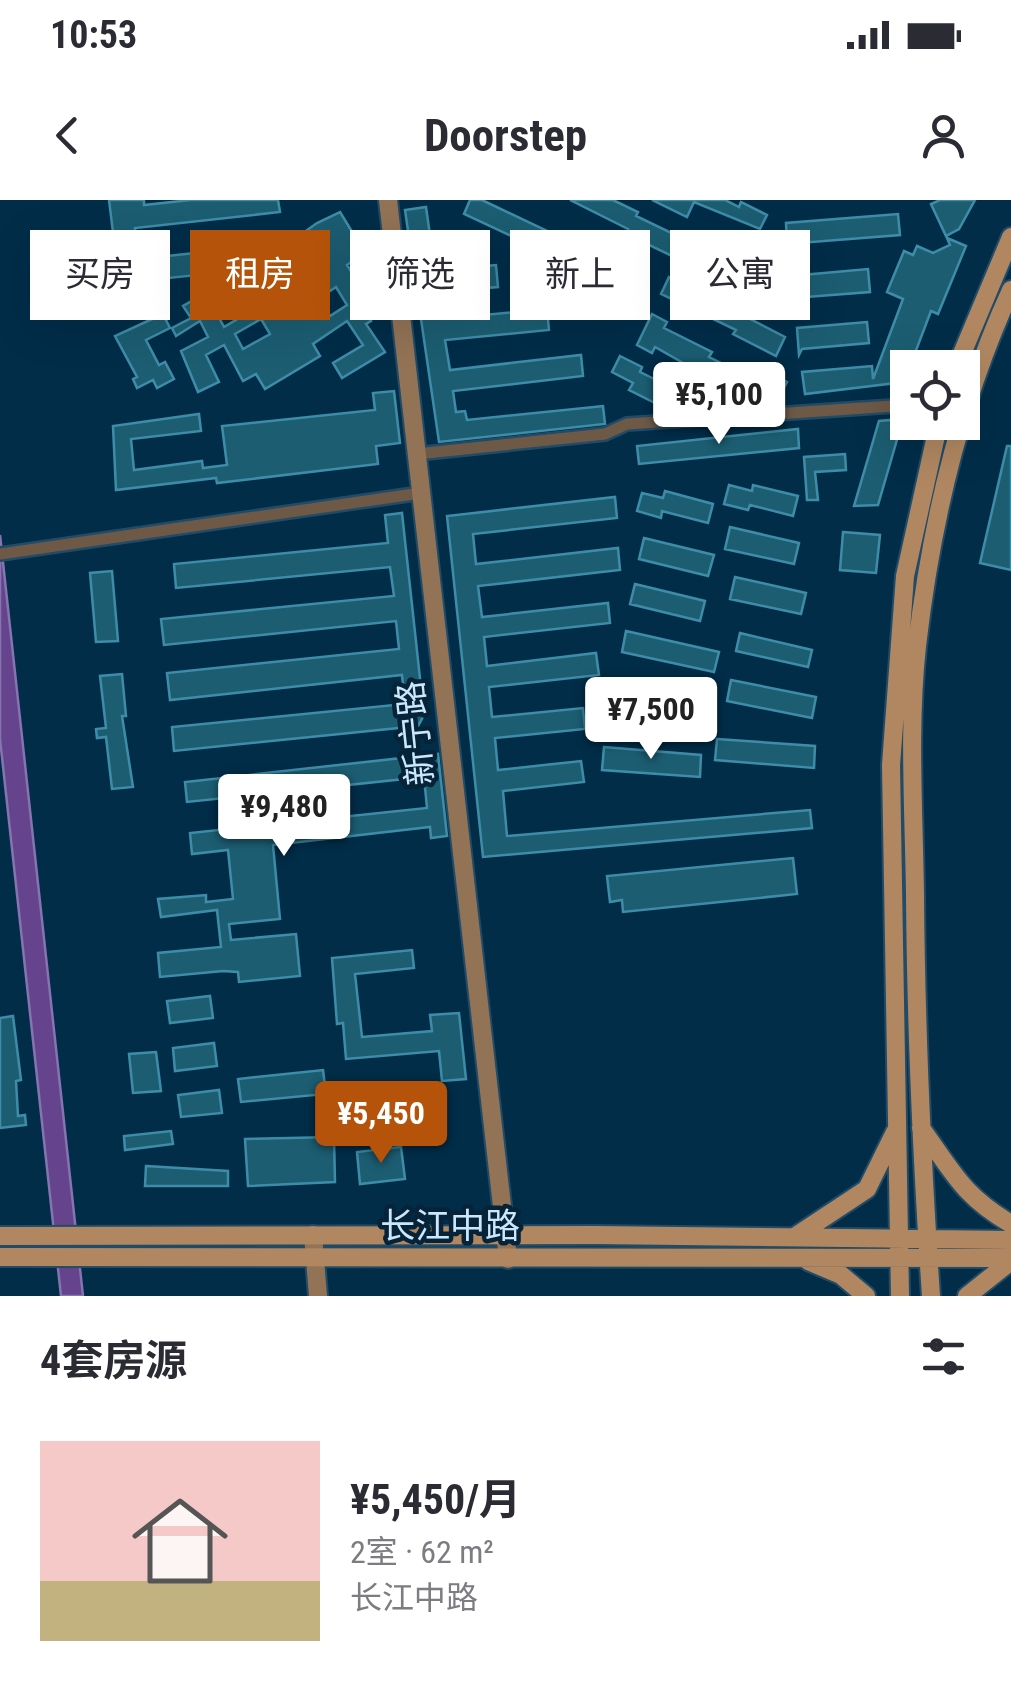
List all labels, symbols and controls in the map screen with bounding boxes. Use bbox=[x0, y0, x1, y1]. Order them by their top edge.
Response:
text: 10:53 bbox=[50, 13, 137, 57]
icon: back bbox=[40, 108, 95, 163]
icon: person bbox=[916, 108, 971, 163]
text: Doorstep bbox=[424, 109, 587, 162]
chip: 买房 bbox=[30, 230, 170, 320]
chip: 租房 bbox=[190, 230, 330, 320]
chip: 筛选 bbox=[350, 230, 490, 320]
chip: 新上 bbox=[510, 230, 650, 320]
chip: 公寓 bbox=[670, 230, 810, 320]
map controls bbox=[890, 350, 980, 440]
button: locate bbox=[890, 350, 980, 440]
pin: ¥5,100 bbox=[638, 362, 800, 447]
text: ¥5,100 bbox=[675, 375, 763, 413]
pin: ¥7,500 bbox=[570, 677, 732, 762]
street label: 新宁路 bbox=[390, 679, 442, 787]
text: ¥7,500 bbox=[607, 690, 695, 728]
pin: ¥9,480 bbox=[203, 774, 365, 859]
text: ¥9,480 bbox=[240, 787, 328, 825]
pin: ¥5,450 bbox=[300, 1081, 462, 1166]
text: ¥5,450 bbox=[337, 1094, 425, 1132]
street label: 长江中路 bbox=[380, 1206, 520, 1247]
icon: filters bbox=[916, 1329, 971, 1384]
text: 4套房源 bbox=[40, 1336, 187, 1385]
text: ¥5,450/月 bbox=[350, 1475, 521, 1524]
icon: home bbox=[120, 1481, 240, 1601]
text: 2室 · 62 m² bbox=[350, 1533, 494, 1571]
text: 长江中路 bbox=[350, 1579, 478, 1617]

